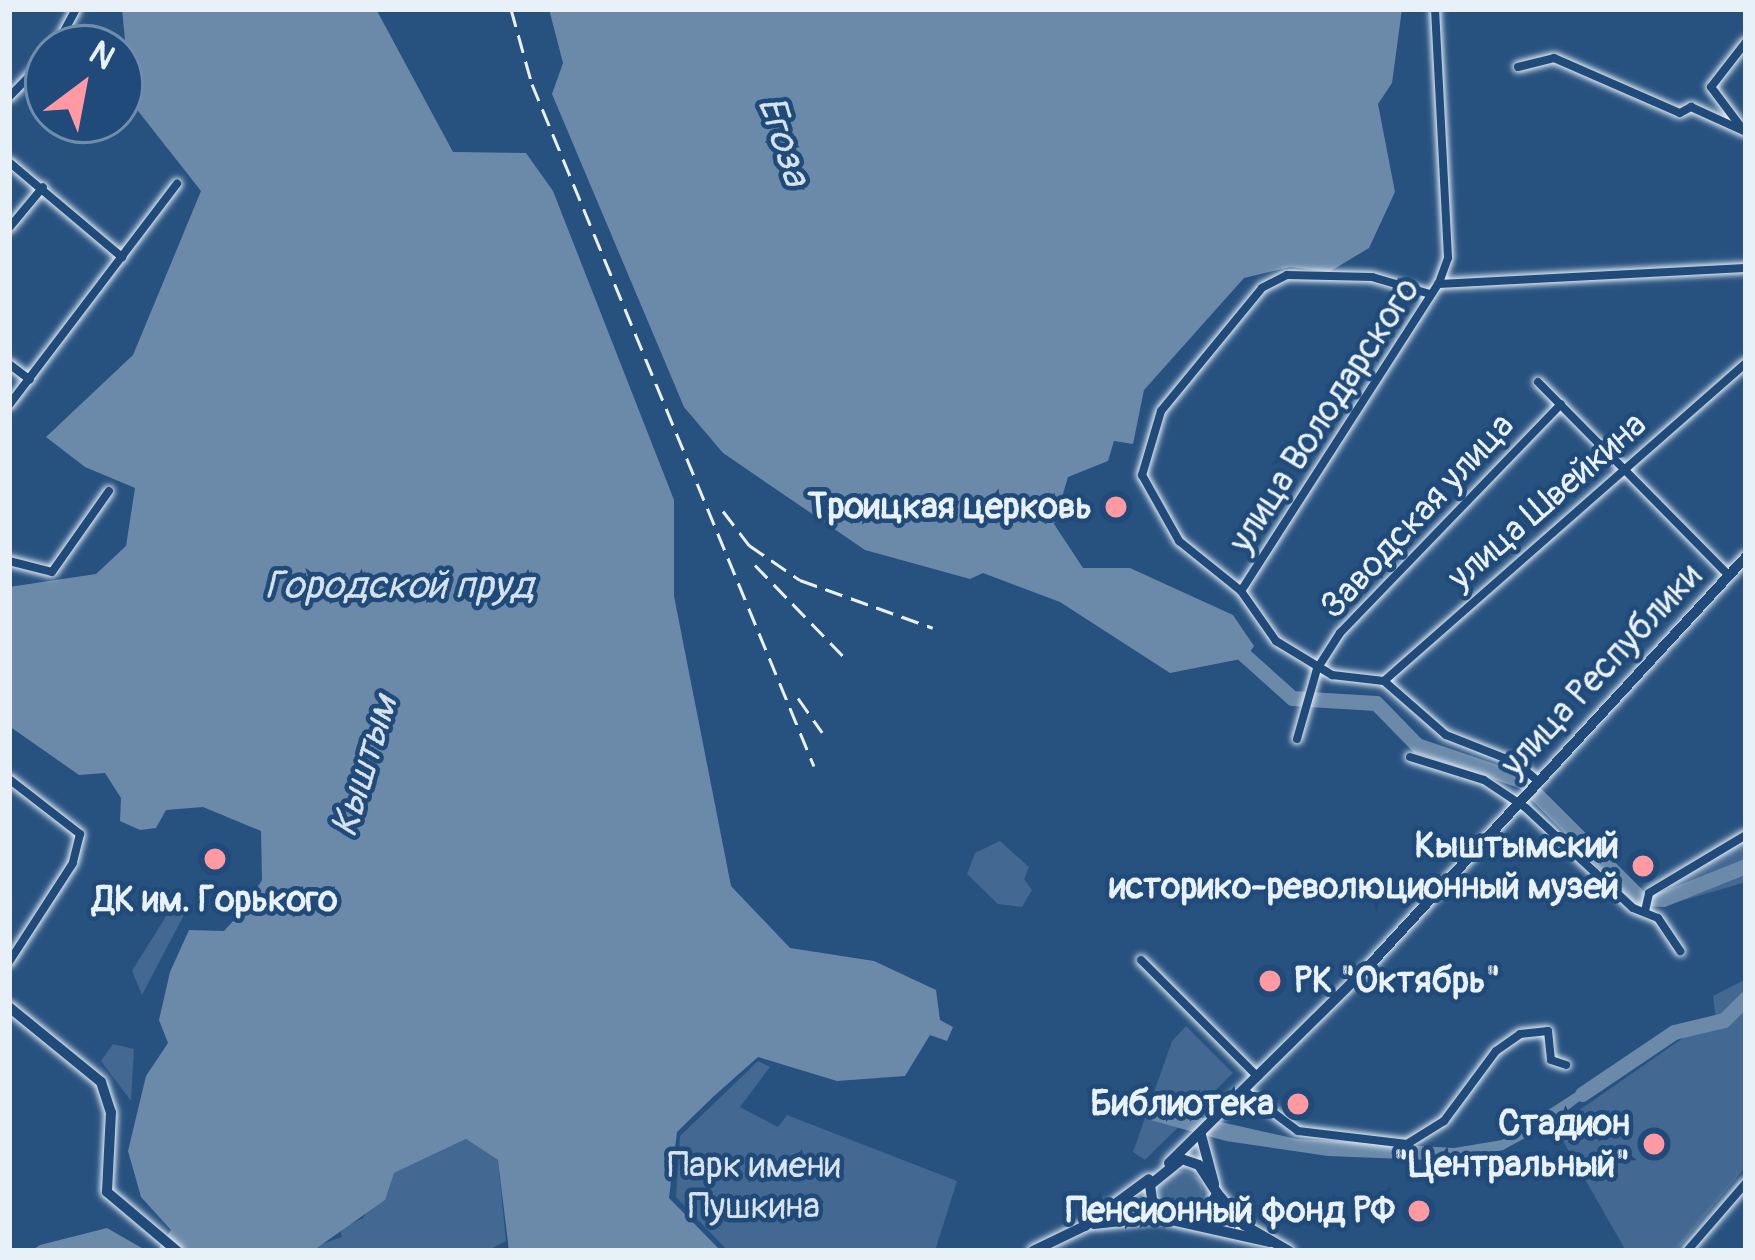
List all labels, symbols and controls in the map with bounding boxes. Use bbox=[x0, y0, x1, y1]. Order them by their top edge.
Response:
north arrow bbox=[24, 24, 144, 144]
text: N bbox=[81, 32, 122, 79]
water label: Егоза bbox=[747, 90, 819, 192]
street label: улица Володарского bbox=[1219, 270, 1429, 560]
street label: улица Швейкина bbox=[1439, 403, 1655, 599]
street label: Заводская улица bbox=[1311, 404, 1523, 628]
place label: Троицкая церковь bbox=[808, 485, 1092, 529]
marker: Троицкая церковь bbox=[1103, 494, 1129, 520]
street label: улица Республики bbox=[1491, 555, 1711, 785]
water label: Городской пруд bbox=[265, 563, 533, 609]
water label: Кыштым bbox=[321, 690, 409, 842]
place label: Кыштымский историко-революционный музей bbox=[1109, 823, 1619, 908]
marker: ДК им. Горького bbox=[202, 846, 228, 872]
marker: Кыштымский историко-революционный музей bbox=[1630, 853, 1656, 879]
place label: ДК им. Горького bbox=[92, 878, 338, 922]
place label: РК "Октябрь" bbox=[1294, 959, 1500, 1003]
marker: РК "Октябрь" bbox=[1257, 968, 1283, 994]
place label: Библиотека bbox=[1090, 1082, 1274, 1126]
marker: Библиотека bbox=[1285, 1091, 1311, 1117]
place label: Стадион "Центральный" bbox=[1394, 1101, 1630, 1186]
marker: Стадион "Центральный" bbox=[1641, 1131, 1667, 1157]
park label: Парк имени Пушкина bbox=[667, 1143, 841, 1228]
place label: Пенсионный фонд РФ bbox=[1066, 1189, 1395, 1233]
marker: Пенсионный фонд РФ bbox=[1406, 1198, 1432, 1224]

